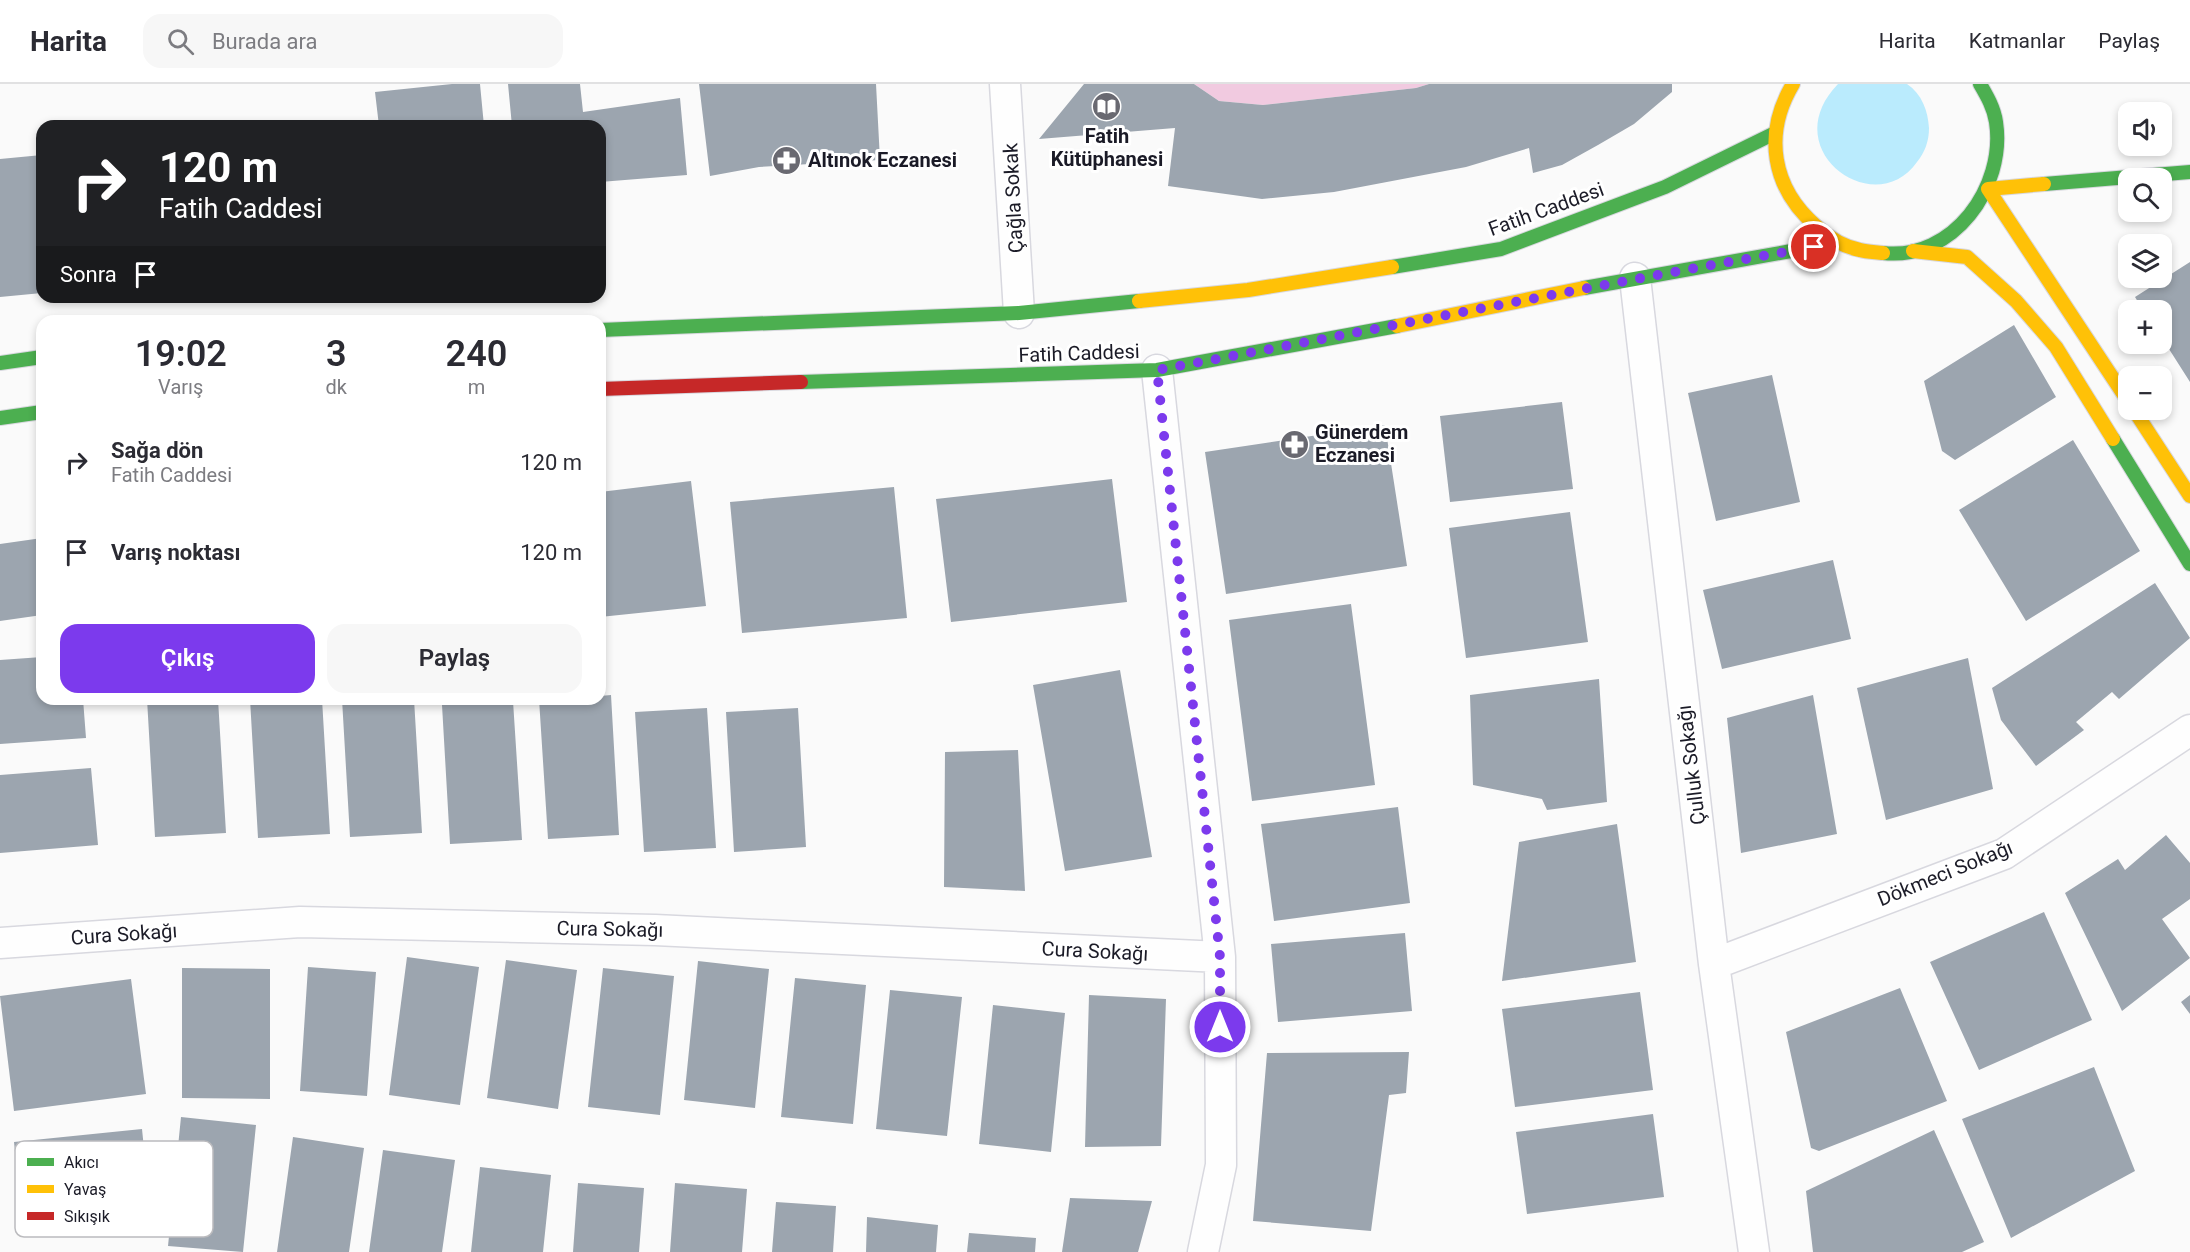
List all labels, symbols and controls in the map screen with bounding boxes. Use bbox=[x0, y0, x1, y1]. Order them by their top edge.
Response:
search box bbox=[143, 14, 563, 68]
text: Harita bbox=[30, 25, 107, 58]
icon: search bbox=[164, 25, 197, 58]
text: Burada ara bbox=[212, 29, 318, 54]
text: Harita bbox=[1879, 29, 1936, 53]
text: Katmanlar bbox=[1969, 29, 2065, 53]
text: Paylaş bbox=[2098, 29, 2160, 53]
library icon: Fatih Kütüphanesi bbox=[1091, 90, 1123, 122]
map controls bbox=[2118, 102, 2172, 420]
button: sound bbox=[2118, 102, 2172, 156]
place label: Fatih Kütüphanesi bbox=[1051, 124, 1163, 171]
street label: Çağla Sokak bbox=[998, 141, 1028, 254]
text: 120 m bbox=[159, 143, 278, 192]
icon: right bbox=[60, 144, 138, 222]
pharmacy icon: Altınok Eczanesi bbox=[771, 144, 803, 176]
place label: Altınok Eczanesi bbox=[808, 148, 957, 172]
button: search bbox=[2118, 168, 2172, 222]
street label: Fatih Caddesi bbox=[1485, 177, 1607, 241]
text: Fatih Caddesi bbox=[159, 193, 323, 225]
pin bbox=[1788, 221, 1839, 272]
icon: arrive bbox=[1797, 230, 1830, 263]
button: layers bbox=[2118, 234, 2172, 288]
icon: arrive bbox=[129, 258, 162, 291]
text: Sonra bbox=[60, 262, 117, 287]
button: + bbox=[2118, 300, 2172, 354]
text: 19:02 bbox=[135, 333, 227, 375]
text: 3 bbox=[326, 333, 346, 375]
text: 240 bbox=[446, 333, 507, 375]
street label: Fatih Caddesi bbox=[1018, 339, 1140, 367]
button: − bbox=[2118, 366, 2172, 420]
text: Varış bbox=[158, 375, 203, 399]
text: dk bbox=[325, 375, 347, 399]
text: m bbox=[468, 375, 485, 399]
place label: Günerdem Eczanesi bbox=[1315, 420, 1408, 467]
pharmacy icon: Günerdem Eczanesi bbox=[1278, 428, 1310, 460]
text: Sağa dön bbox=[111, 438, 203, 463]
icon: right bbox=[60, 446, 93, 479]
text: 120 m bbox=[520, 450, 582, 475]
text: Fatih Caddesi bbox=[111, 463, 232, 487]
icon: arrive bbox=[60, 536, 93, 569]
text: Varış noktası bbox=[111, 540, 241, 565]
text: 120 m bbox=[520, 540, 582, 565]
button: Çıkış bbox=[60, 624, 315, 693]
button: Paylaş bbox=[327, 624, 582, 693]
street label: Çulluk Sokağı bbox=[1672, 704, 1710, 826]
street label: Dökmeci Sokağı bbox=[1874, 835, 2016, 911]
street label: Cura Sokağı bbox=[556, 916, 664, 942]
street label: Cura Sokağı bbox=[70, 918, 178, 950]
street label: Cura Sokağı bbox=[1041, 936, 1149, 966]
position arrow bbox=[1188, 995, 1252, 1059]
legend bbox=[15, 1141, 213, 1237]
text: Akıcı bbox=[64, 1153, 99, 1172]
text: Yavaş bbox=[64, 1180, 106, 1199]
text: Sıkışık bbox=[64, 1207, 111, 1226]

